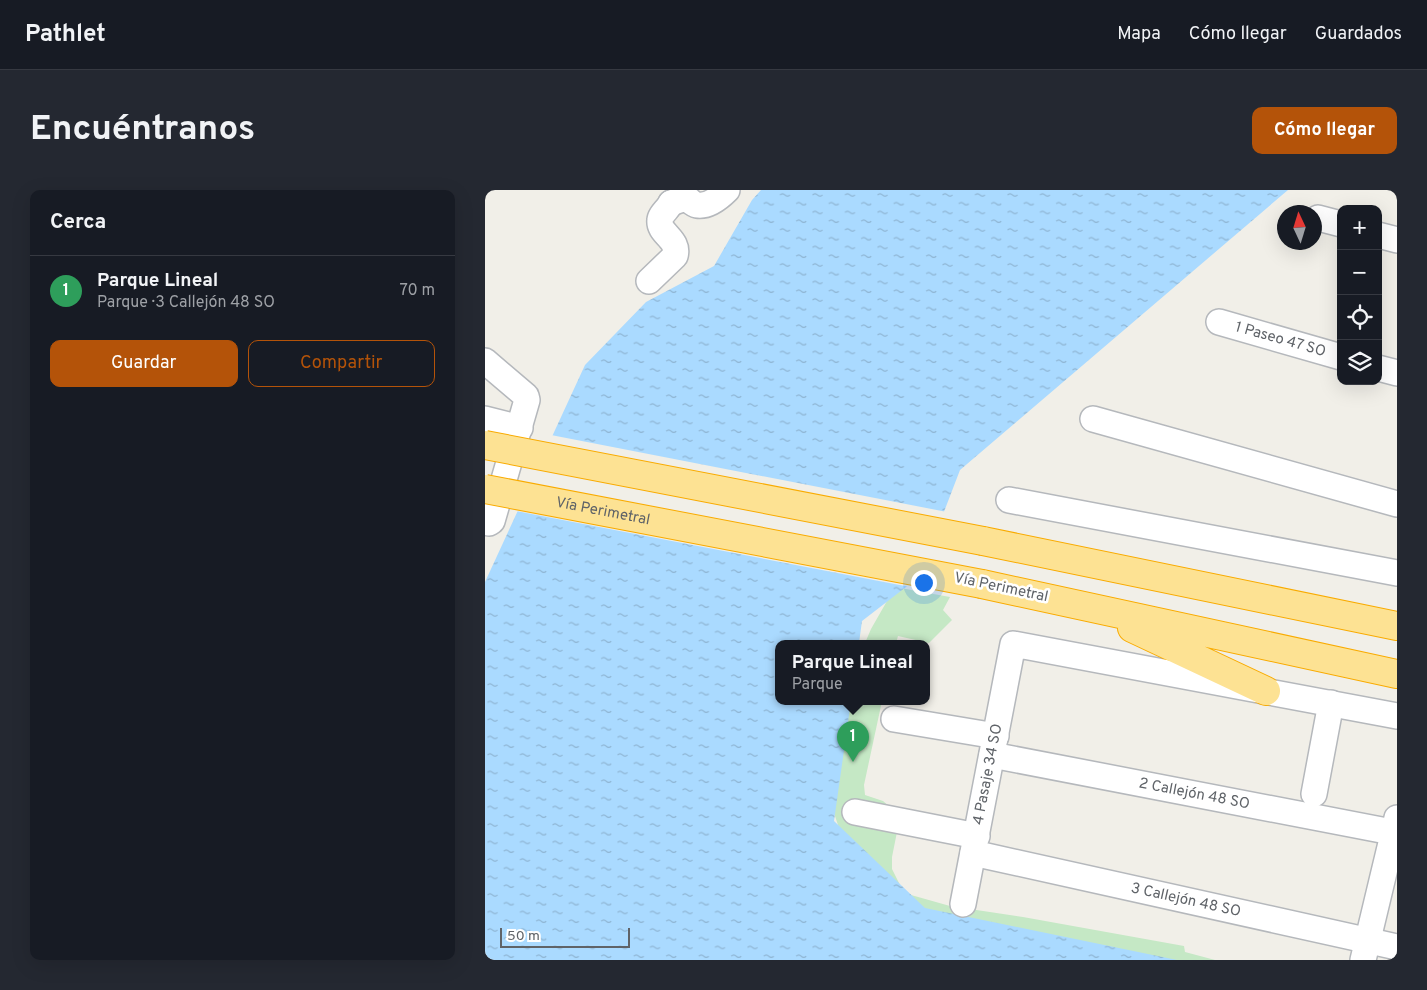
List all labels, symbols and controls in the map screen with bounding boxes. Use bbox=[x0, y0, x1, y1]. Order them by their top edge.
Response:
text: Pathlet bbox=[25, 20, 106, 50]
text: Mapa bbox=[1117, 23, 1161, 46]
text: Cómo llegar bbox=[1189, 23, 1287, 46]
text: Guardados bbox=[1315, 23, 1402, 46]
button: Cómo llegar bbox=[1252, 107, 1397, 154]
text: Encuéntranos bbox=[30, 108, 255, 152]
north arrow bbox=[1277, 205, 1322, 250]
map controls bbox=[1337, 205, 1382, 385]
button: + bbox=[1337, 205, 1382, 250]
text: Cerca bbox=[50, 209, 106, 236]
button: − bbox=[1337, 250, 1382, 295]
text: Parque Lineal bbox=[97, 269, 218, 293]
text: 1 bbox=[63, 281, 69, 301]
text: 70 m bbox=[400, 281, 435, 301]
text: Parque · 3 Callejón 48 SO bbox=[97, 293, 275, 313]
button: locate bbox=[1337, 295, 1382, 340]
street label: 1 Paseo 47 SO bbox=[1233, 318, 1328, 362]
button: Guardar bbox=[50, 340, 238, 387]
button: Compartir bbox=[248, 340, 435, 387]
button: layers bbox=[1337, 340, 1382, 385]
street label: Vía Perimetral bbox=[554, 493, 652, 530]
street label: Vía Perimetral bbox=[952, 569, 1050, 607]
your location bbox=[911, 570, 937, 596]
popup bbox=[775, 640, 930, 705]
text: Parque Lineal bbox=[792, 651, 913, 675]
text: Parque bbox=[792, 675, 843, 695]
pin: 1 bbox=[837, 721, 869, 762]
street label: 4 Pasaje 34 SO bbox=[969, 722, 1007, 826]
street label: 2 Callejón 48 SO bbox=[1137, 774, 1251, 814]
street label: 3 Callejón 48 SO bbox=[1129, 879, 1243, 922]
scale bar bbox=[500, 925, 630, 948]
text: 50 m bbox=[507, 928, 540, 945]

